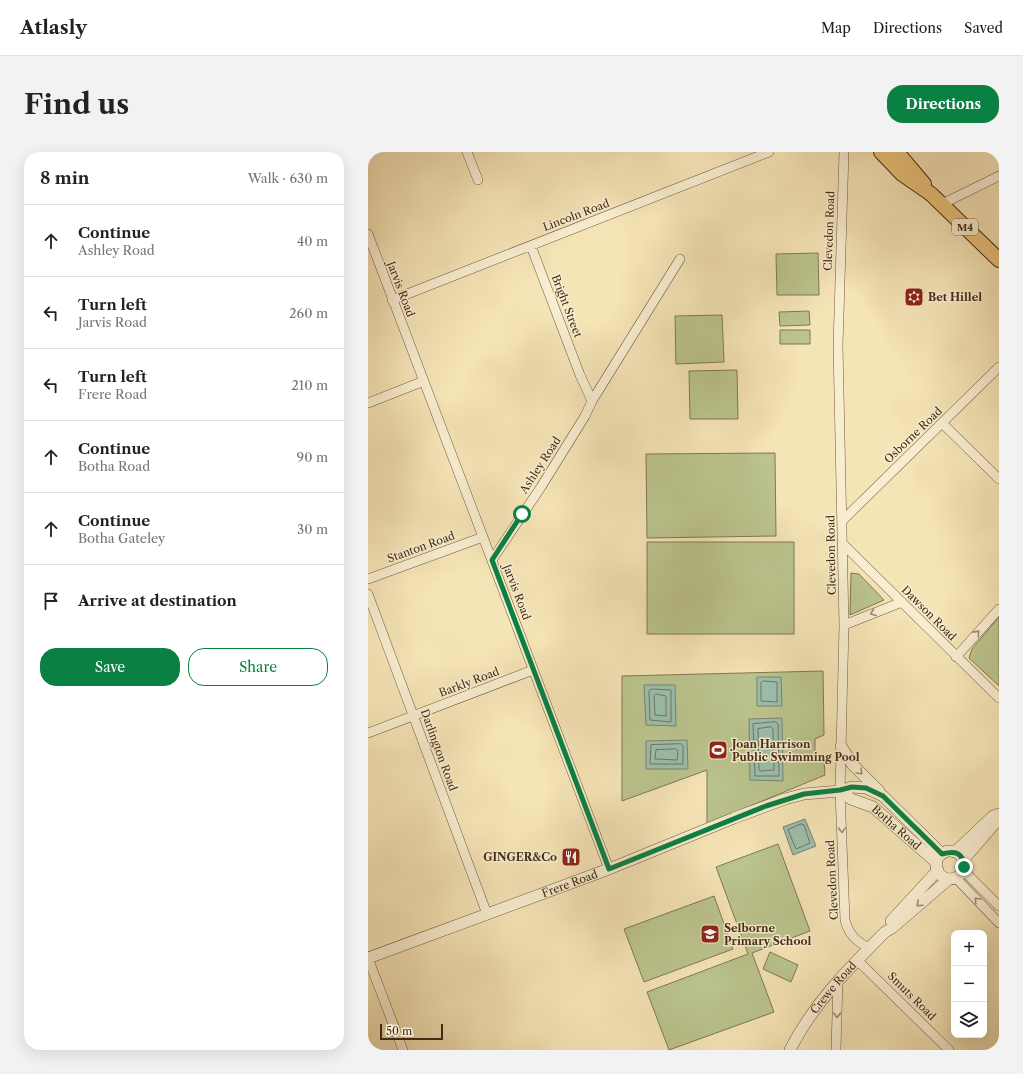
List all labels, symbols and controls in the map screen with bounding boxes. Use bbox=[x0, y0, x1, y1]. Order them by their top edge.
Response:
text: Atlasly bbox=[20, 16, 87, 39]
text: Map bbox=[821, 19, 851, 37]
text: Directions bbox=[873, 19, 942, 37]
text: Saved bbox=[964, 19, 1003, 37]
button: Directions bbox=[887, 85, 999, 123]
text: Find us bbox=[24, 87, 129, 121]
text: 8 min bbox=[40, 168, 89, 188]
text: Walk · 630 m bbox=[248, 170, 328, 186]
street label: Clevedon Road bbox=[821, 191, 837, 271]
street label: Lincoln Road bbox=[541, 196, 612, 234]
road number: M4 bbox=[952, 219, 978, 235]
text: Continue bbox=[78, 223, 150, 242]
icon: ahead bbox=[40, 230, 62, 252]
text: 40 m bbox=[297, 233, 328, 249]
text: Ashley Road bbox=[78, 242, 155, 258]
street label: Jarvis Road bbox=[383, 257, 418, 319]
street label: Bright Street bbox=[549, 273, 585, 340]
synagogue icon: Bet Hillel bbox=[903, 286, 925, 308]
place label: Bet Hillel bbox=[928, 290, 982, 304]
text: Turn left bbox=[78, 295, 147, 314]
icon: left bbox=[40, 302, 62, 324]
text: 260 m bbox=[289, 305, 328, 321]
text: Jarvis Road bbox=[78, 314, 147, 330]
text: Turn left bbox=[78, 367, 147, 386]
icon: left bbox=[40, 374, 62, 396]
text: 210 m bbox=[291, 377, 328, 393]
text: Frere Road bbox=[78, 386, 147, 402]
street label: Osborne Road bbox=[881, 404, 945, 466]
street label: Ashley Road bbox=[516, 434, 564, 497]
text: Continue bbox=[78, 439, 150, 458]
icon: ahead bbox=[40, 446, 62, 468]
text: 90 m bbox=[297, 449, 328, 465]
text: Botha Road bbox=[78, 458, 150, 474]
route start bbox=[513, 505, 531, 523]
text: Continue bbox=[78, 511, 150, 530]
street label: Clevedon Road bbox=[823, 515, 839, 595]
icon: ahead bbox=[40, 518, 62, 540]
text: 30 m bbox=[297, 521, 328, 537]
street label: Stanton Road bbox=[385, 528, 457, 566]
text: Botha Gateley bbox=[78, 530, 165, 546]
street label: Jarvis Road bbox=[499, 560, 534, 622]
street label: Dawson Road bbox=[899, 583, 960, 644]
icon: arrive bbox=[40, 590, 62, 612]
text: Arrive at destination bbox=[78, 591, 237, 610]
one-way arrow bbox=[869, 609, 876, 617]
one-way arrow bbox=[973, 630, 980, 638]
button: Save bbox=[40, 648, 180, 686]
button: Share bbox=[188, 648, 328, 686]
street label: Barkly Road bbox=[437, 664, 501, 700]
street label: Darlington Road bbox=[418, 707, 460, 793]
place label: Joan Harrison Public Swimming Pool bbox=[730, 737, 860, 764]
sports icon: Joan Harrison Public Swimming Pool bbox=[707, 739, 729, 761]
one-way arrow bbox=[855, 767, 863, 775]
street label: Botha Road bbox=[869, 802, 924, 853]
one-way arrow bbox=[837, 827, 846, 833]
street label: Clevedon Road bbox=[823, 839, 841, 920]
restaurant icon: GINGER&Co bbox=[560, 846, 582, 868]
place label: GINGER&Co bbox=[483, 850, 557, 864]
route end bbox=[955, 858, 973, 876]
street label: Frere Road bbox=[540, 867, 600, 900]
one-way arrow bbox=[974, 897, 982, 905]
one-way arrow bbox=[917, 900, 924, 907]
place label: Selborne Primary School bbox=[724, 921, 811, 948]
school or university icon: Selborne Primary School bbox=[699, 923, 721, 945]
map controls bbox=[951, 930, 987, 1038]
button: + bbox=[951, 930, 987, 966]
street label: Crewe Road bbox=[807, 958, 859, 1017]
button: − bbox=[951, 966, 987, 1002]
street label: Smuts Road bbox=[885, 969, 939, 1023]
button: layers bbox=[951, 1002, 987, 1038]
one-way arrow bbox=[833, 1012, 841, 1018]
scale bar bbox=[380, 1022, 443, 1041]
text: 50 m bbox=[386, 1024, 412, 1038]

